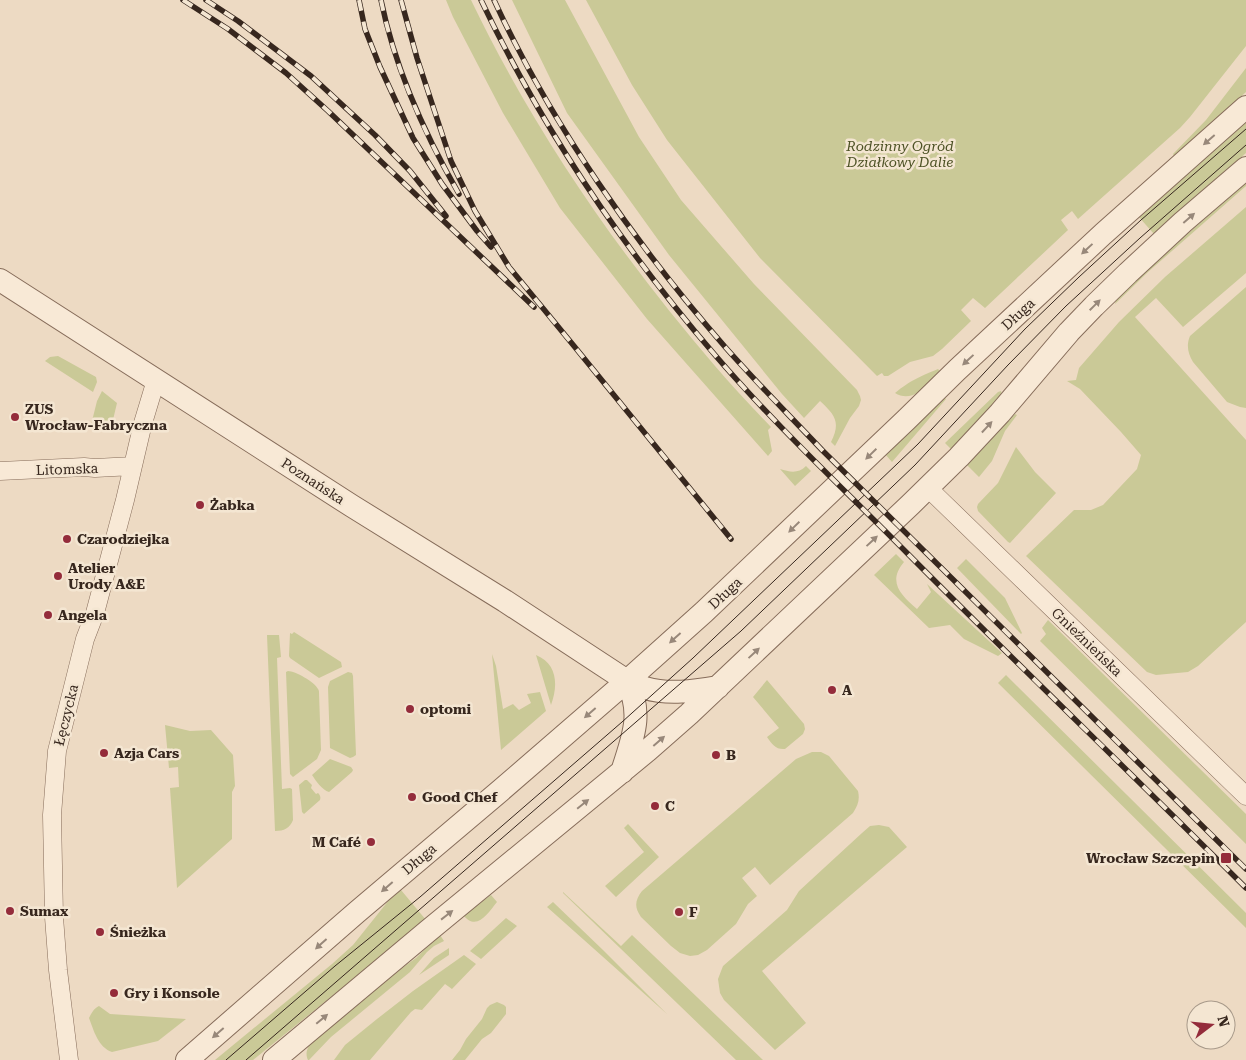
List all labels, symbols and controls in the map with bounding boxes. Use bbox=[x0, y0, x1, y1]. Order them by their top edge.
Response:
one-way arrow bbox=[1203, 134, 1216, 145]
park label: Rodzinny Ogród Działkowy Dalie bbox=[845, 138, 954, 170]
one-way arrow bbox=[1182, 212, 1195, 223]
one-way arrow bbox=[1081, 243, 1093, 255]
street label: Długa bbox=[998, 294, 1038, 333]
one-way arrow bbox=[1089, 299, 1101, 311]
one-way arrow bbox=[963, 354, 975, 366]
place label: ZUS Wrocław-Fabryczna bbox=[25, 401, 168, 433]
marker: ZUS Wrocław-Fabryczna bbox=[9, 411, 21, 423]
one-way arrow bbox=[981, 422, 993, 434]
one-way arrow bbox=[865, 448, 877, 460]
street label: Poznańska bbox=[278, 455, 348, 508]
street label: Litomska bbox=[36, 460, 99, 478]
place label: Żabka bbox=[210, 497, 255, 513]
marker: Żabka bbox=[194, 499, 206, 511]
one-way arrow bbox=[788, 521, 800, 533]
place label: Czarodziejka bbox=[77, 531, 170, 547]
marker: Czarodziejka bbox=[61, 533, 73, 545]
one-way arrow bbox=[865, 535, 877, 547]
place label: Atelier Urody A&E bbox=[68, 560, 145, 592]
marker: Atelier Urody A&E bbox=[52, 570, 64, 582]
street label: Długa bbox=[705, 573, 745, 612]
street label: Gnieźnieńska bbox=[1049, 604, 1126, 680]
place label: Angela bbox=[58, 607, 108, 623]
marker: Angela bbox=[42, 609, 54, 621]
one-way arrow bbox=[669, 632, 681, 644]
one-way arrow bbox=[748, 647, 760, 659]
street label: Łęczycka bbox=[51, 682, 81, 747]
place label: A bbox=[842, 682, 852, 698]
marker: A bbox=[826, 684, 838, 696]
place label: optomi bbox=[420, 701, 472, 717]
marker: optomi bbox=[404, 703, 416, 715]
one-way arrow bbox=[584, 707, 596, 719]
one-way arrow bbox=[653, 735, 665, 747]
place label: Azja Cars bbox=[114, 745, 179, 761]
marker: Azja Cars bbox=[98, 747, 110, 759]
place label: B bbox=[726, 747, 736, 763]
marker: B bbox=[710, 749, 722, 761]
place label: Good Chef bbox=[422, 789, 498, 805]
marker: Good Chef bbox=[406, 791, 418, 803]
place label: C bbox=[665, 798, 675, 814]
one-way arrow bbox=[576, 799, 589, 810]
marker: C bbox=[649, 800, 661, 812]
place label: M Café bbox=[312, 834, 361, 850]
marker: M Café bbox=[365, 836, 377, 848]
street label: Długa bbox=[399, 840, 440, 878]
place label: Wrocław Szczepin bbox=[1086, 850, 1216, 866]
marker: Wrocław Szczepin bbox=[1219, 851, 1233, 865]
one-way arrow bbox=[380, 881, 393, 892]
place label: Sumax bbox=[20, 903, 69, 919]
place label: F bbox=[689, 904, 698, 920]
marker: Sumax bbox=[4, 905, 16, 917]
marker: F bbox=[673, 906, 685, 918]
one-way arrow bbox=[440, 910, 453, 921]
place label: Śnieżka bbox=[110, 924, 167, 940]
marker: Śnieżka bbox=[94, 926, 106, 938]
one-way arrow bbox=[314, 939, 327, 950]
place label: Gry i Konsole bbox=[124, 985, 220, 1001]
marker: Gry i Konsole bbox=[108, 987, 120, 999]
north arrow bbox=[1186, 1000, 1236, 1050]
one-way arrow bbox=[315, 1013, 328, 1024]
text: N bbox=[1214, 1014, 1233, 1029]
one-way arrow bbox=[212, 1027, 224, 1038]

